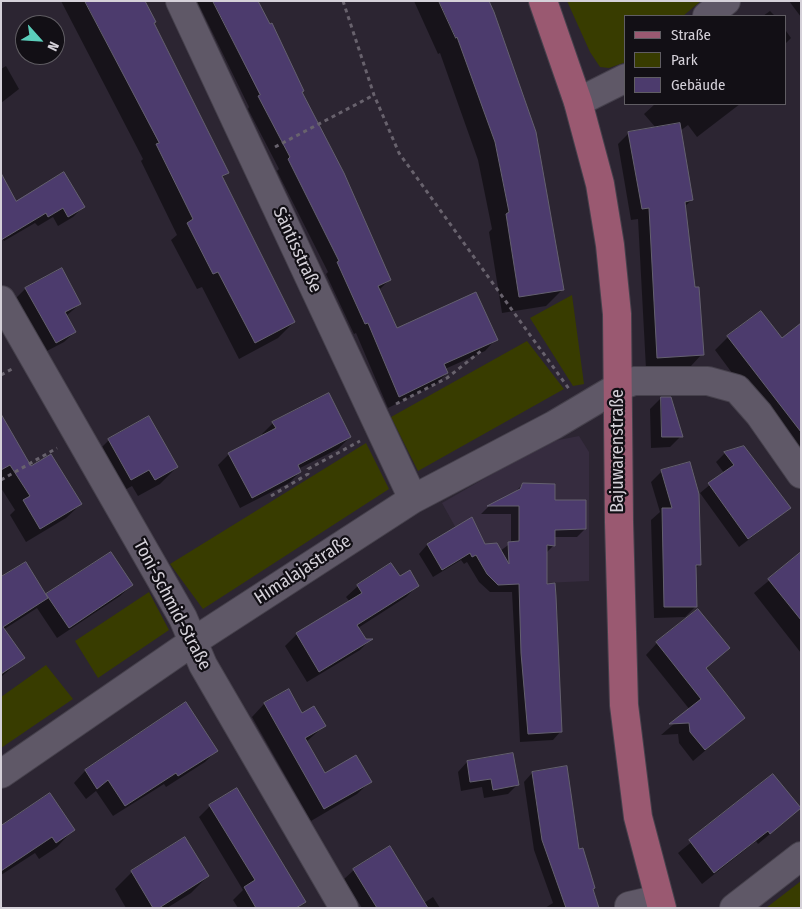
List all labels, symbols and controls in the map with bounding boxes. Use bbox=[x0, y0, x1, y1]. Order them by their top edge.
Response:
north arrow bbox=[15, 15, 65, 65]
legend bbox=[624, 15, 787, 105]
text: Straße bbox=[671, 26, 711, 44]
text: N bbox=[44, 39, 63, 54]
text: Park bbox=[671, 51, 698, 69]
text: Gebäude bbox=[671, 76, 726, 94]
street label: Säntisstraße bbox=[268, 204, 326, 296]
street label: Bajuwarenstraße bbox=[607, 389, 629, 513]
street label: Himalajastraße bbox=[251, 531, 355, 609]
street label: Toni-Schmid-Straße bbox=[128, 536, 216, 674]

